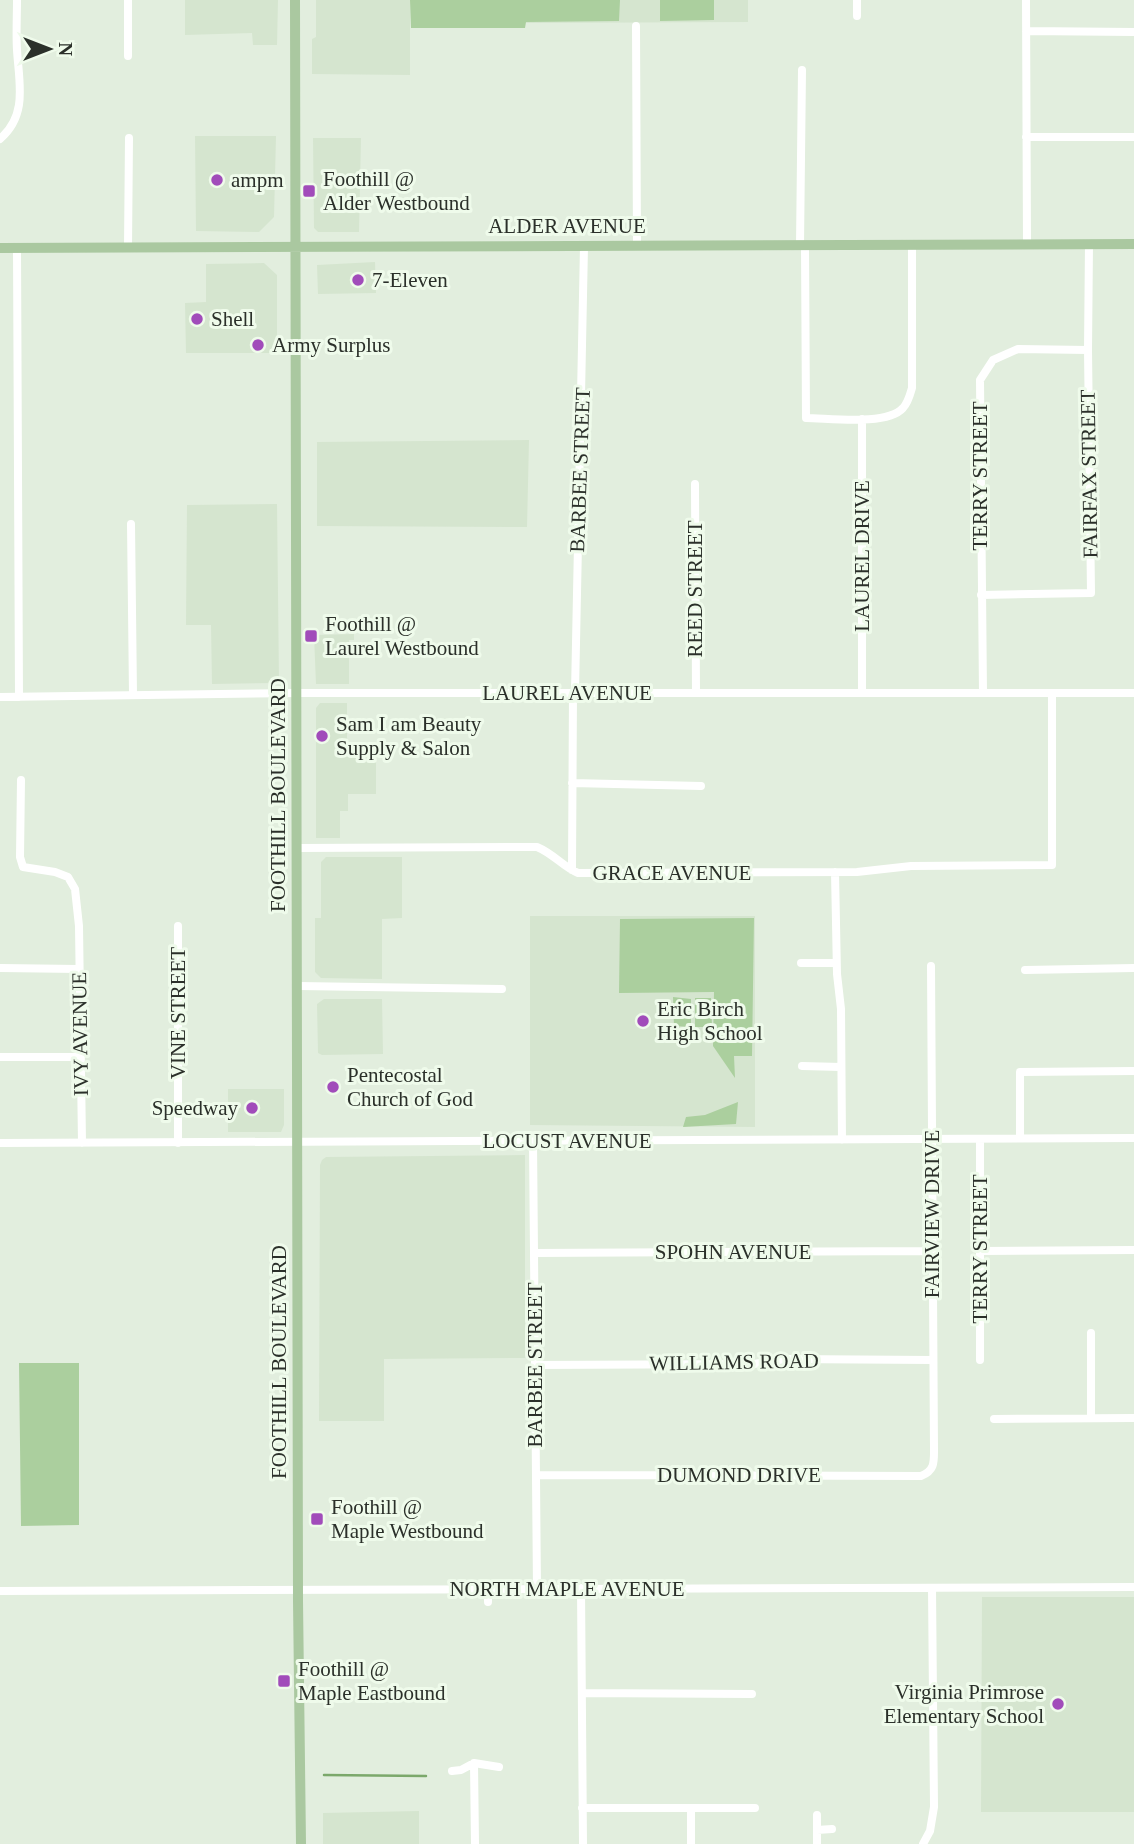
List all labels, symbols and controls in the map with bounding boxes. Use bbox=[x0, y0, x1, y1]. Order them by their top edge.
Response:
north arrow bbox=[14, 14, 84, 84]
text: N bbox=[55, 42, 76, 56]
place label: Foothill @ Alder Westbound bbox=[323, 167, 470, 215]
place label: ampm bbox=[231, 168, 284, 192]
marker: ampm bbox=[209, 172, 225, 188]
marker: Foothill @ Alder Westbound bbox=[301, 183, 317, 199]
street label: ALDER AVENUE bbox=[488, 214, 646, 238]
place label: 7-Eleven bbox=[372, 268, 448, 292]
marker: 7-Eleven bbox=[350, 272, 366, 288]
place label: Shell bbox=[211, 307, 254, 331]
marker: Shell bbox=[189, 311, 205, 327]
place label: Army Surplus bbox=[272, 333, 390, 357]
marker: Army Surplus bbox=[250, 337, 266, 353]
street label: BARBEE STREET bbox=[565, 387, 595, 553]
street label: FAIRFAX STREET bbox=[1076, 389, 1102, 559]
street label: TERRY STREET bbox=[968, 401, 992, 551]
street label: LAUREL DRIVE bbox=[850, 480, 874, 632]
street label: REED STREET bbox=[683, 520, 707, 658]
place label: Foothill @ Laurel Westbound bbox=[325, 612, 479, 660]
marker: Foothill @ Laurel Westbound bbox=[303, 628, 319, 644]
street label: FOOTHILL BOULEVARD bbox=[266, 678, 290, 912]
street label: LAUREL AVENUE bbox=[482, 681, 652, 705]
place label: Sam I am Beauty Supply & Salon bbox=[336, 712, 482, 760]
marker: Sam I am Beauty Supply & Salon bbox=[314, 728, 330, 744]
street label: GRACE AVENUE bbox=[593, 861, 751, 885]
street label: VINE STREET bbox=[166, 947, 190, 1079]
street label: IVY AVENUE bbox=[67, 972, 93, 1096]
place label: Eric Birch High School bbox=[657, 997, 763, 1045]
marker: Eric Birch High School bbox=[635, 1013, 651, 1029]
place label: Pentecostal Church of God bbox=[347, 1063, 473, 1111]
marker: Pentecostal Church of God bbox=[325, 1079, 341, 1095]
place label: Speedway bbox=[152, 1096, 238, 1120]
marker: Speedway bbox=[244, 1100, 260, 1116]
street label: LOCUST AVENUE bbox=[483, 1129, 652, 1153]
street label: FAIRVIEW DRIVE bbox=[920, 1130, 944, 1298]
street label: TERRY STREET bbox=[968, 1174, 992, 1324]
street label: SPOHN AVENUE bbox=[655, 1240, 811, 1264]
street label: FOOTHILL BOULEVARD bbox=[267, 1245, 291, 1479]
street label: BARBEE STREET bbox=[523, 1282, 547, 1448]
street label: WILLIAMS ROAD bbox=[649, 1349, 819, 1375]
street label: DUMOND DRIVE bbox=[657, 1463, 821, 1487]
place label: Foothill @ Maple Westbound bbox=[331, 1495, 484, 1543]
marker: Foothill @ Maple Westbound bbox=[309, 1511, 325, 1527]
street label: NORTH MAPLE AVENUE bbox=[449, 1577, 685, 1601]
place label: Foothill @ Maple Eastbound bbox=[298, 1657, 446, 1705]
marker: Foothill @ Maple Eastbound bbox=[276, 1673, 292, 1689]
place label: Virginia Primrose Elementary School bbox=[884, 1680, 1044, 1728]
marker: Virginia Primrose Elementary School bbox=[1050, 1696, 1066, 1712]

